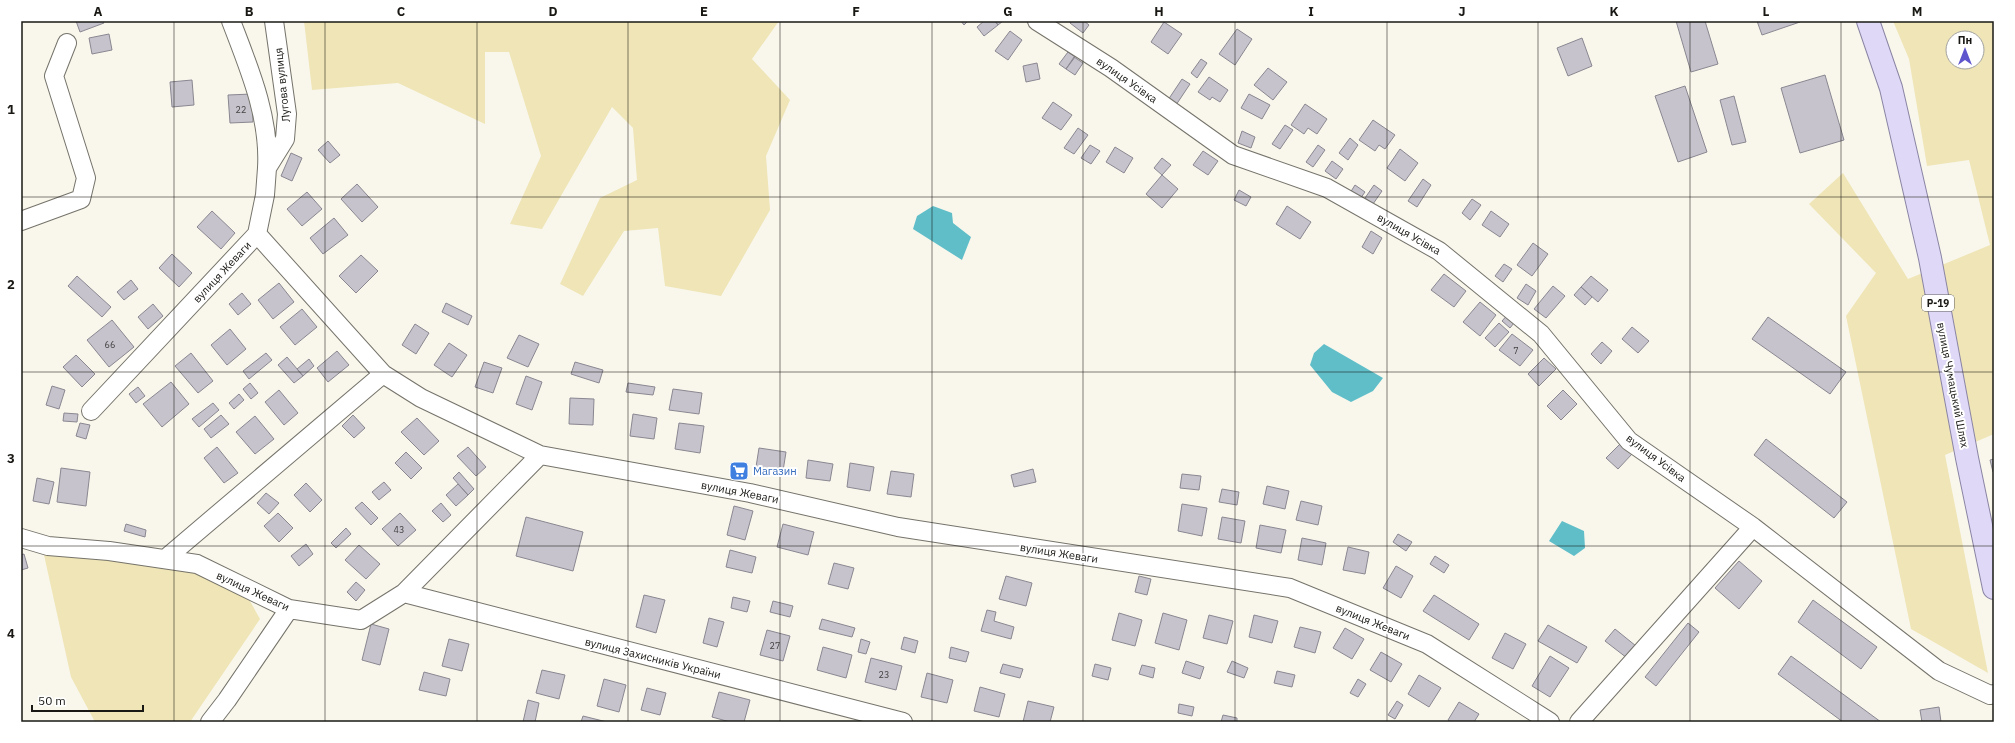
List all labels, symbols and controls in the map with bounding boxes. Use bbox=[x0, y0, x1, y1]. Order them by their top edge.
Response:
text: A bbox=[94, 3, 103, 20]
text: B bbox=[245, 3, 254, 20]
text: C bbox=[397, 3, 406, 20]
text: D bbox=[548, 3, 558, 20]
text: E bbox=[700, 3, 708, 20]
text: F bbox=[852, 3, 860, 20]
text: G bbox=[1003, 3, 1013, 20]
text: H bbox=[1154, 3, 1164, 20]
text: I bbox=[1308, 3, 1314, 20]
text: J bbox=[1458, 3, 1466, 20]
text: K bbox=[1609, 3, 1619, 20]
text: L bbox=[1763, 3, 1770, 20]
text: M bbox=[1912, 3, 1922, 20]
north arrow bbox=[1945, 30, 1985, 70]
text: Пн bbox=[1958, 33, 1972, 47]
street label: Лугова вулиця bbox=[271, 47, 293, 123]
street label: вулиця Усівка bbox=[1094, 54, 1160, 106]
text: 1 bbox=[7, 101, 15, 118]
house number: 22 bbox=[236, 104, 246, 115]
street label: вулиця Усівка bbox=[1375, 210, 1443, 258]
street label: вулиця Жеваги bbox=[190, 238, 254, 306]
text: 2 bbox=[7, 276, 15, 293]
road number: Р-19 bbox=[1922, 295, 1954, 311]
street label: вулиця Чумацький Шлях bbox=[1934, 321, 1972, 449]
house number: 66 bbox=[105, 339, 115, 350]
house number: 7 bbox=[1513, 345, 1519, 356]
street label: вулиця Усівка bbox=[1623, 431, 1689, 485]
text: 3 bbox=[7, 450, 15, 467]
supermarket icon: Магазин bbox=[728, 460, 750, 482]
place label: Магазин bbox=[753, 464, 797, 478]
street label: вулиця Жеваги bbox=[700, 478, 780, 506]
house number: 43 bbox=[394, 524, 404, 535]
street label: вулиця Жеваги bbox=[1019, 540, 1099, 566]
street label: вулиця Жеваги bbox=[214, 568, 292, 614]
street label: вулиця Жеваги bbox=[1334, 601, 1412, 643]
text: 4 bbox=[7, 625, 15, 642]
street label: вулиця Захисників України bbox=[583, 634, 723, 682]
house number: 27 bbox=[770, 640, 780, 651]
house number: 23 bbox=[879, 669, 889, 680]
scale bar bbox=[32, 687, 143, 713]
text: 50 m bbox=[38, 693, 66, 708]

